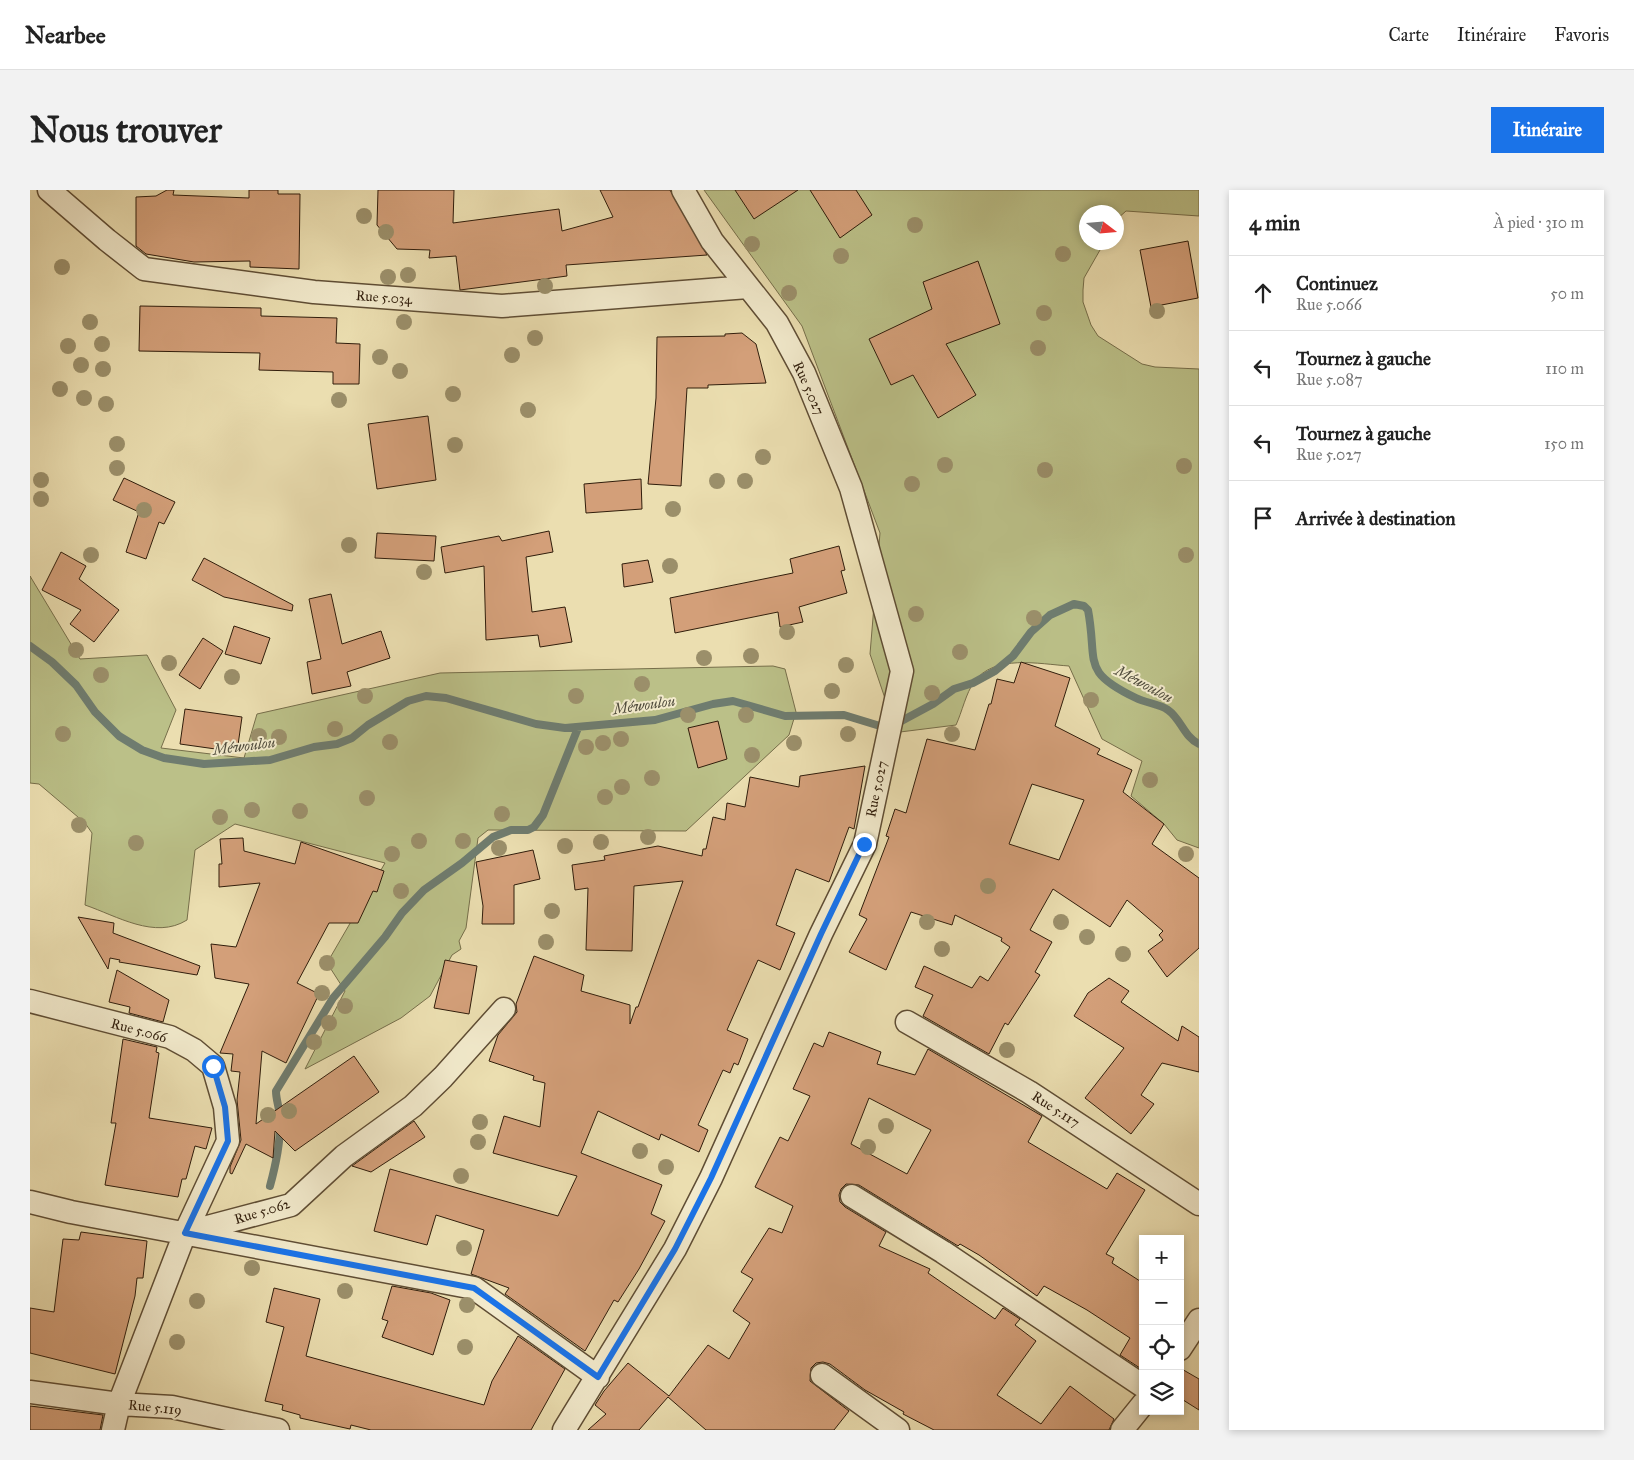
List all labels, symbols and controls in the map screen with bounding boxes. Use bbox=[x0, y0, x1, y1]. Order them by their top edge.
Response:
text: Nearbee bbox=[25, 20, 106, 50]
text: Carte bbox=[1389, 24, 1429, 46]
text: Itinéraire bbox=[1457, 24, 1526, 46]
text: Favoris bbox=[1554, 24, 1609, 46]
button: Itinéraire bbox=[1491, 107, 1604, 153]
text: Nous trouver bbox=[30, 109, 222, 152]
north arrow bbox=[1079, 205, 1124, 250]
text: 4 min bbox=[1249, 210, 1300, 236]
text: À pied · 310 m bbox=[1494, 213, 1584, 232]
text: Continuez bbox=[1296, 272, 1378, 295]
icon: ahead bbox=[1249, 279, 1277, 307]
text: 50 m bbox=[1550, 284, 1584, 303]
street label: Rue 5.034 bbox=[355, 287, 414, 308]
text: Rue 5.066 bbox=[1296, 295, 1362, 314]
text: Tournez à gauche bbox=[1296, 347, 1431, 370]
icon: left bbox=[1249, 354, 1277, 382]
street label: Rue 5.027 bbox=[789, 359, 828, 418]
text: 110 m bbox=[1545, 359, 1584, 378]
text: Rue 5.087 bbox=[1296, 370, 1362, 389]
text: Tournez à gauche bbox=[1296, 422, 1431, 445]
icon: left bbox=[1249, 429, 1277, 457]
text: 150 m bbox=[1544, 434, 1584, 453]
text: Rue 5.027 bbox=[1296, 445, 1361, 464]
icon: arrive bbox=[1249, 504, 1277, 532]
text: Arrivée à destination bbox=[1296, 507, 1455, 530]
water label: Méwoulou bbox=[1110, 660, 1176, 707]
water label: Méwoulou bbox=[610, 692, 676, 719]
water label: Méwoulou bbox=[210, 733, 276, 759]
street label: Rue 5.027 bbox=[862, 759, 891, 819]
route end bbox=[853, 833, 876, 856]
street label: Rue 5.066 bbox=[109, 1015, 170, 1046]
route start bbox=[202, 1055, 225, 1078]
street label: Rue 5.117 bbox=[1029, 1088, 1083, 1131]
street label: Rue 5.062 bbox=[232, 1195, 292, 1228]
map controls bbox=[1139, 1235, 1184, 1415]
button: + bbox=[1139, 1235, 1184, 1280]
button: − bbox=[1139, 1280, 1184, 1325]
button: locate bbox=[1139, 1325, 1184, 1370]
button: layers bbox=[1139, 1370, 1184, 1415]
street label: Rue 5.119 bbox=[127, 1396, 182, 1419]

